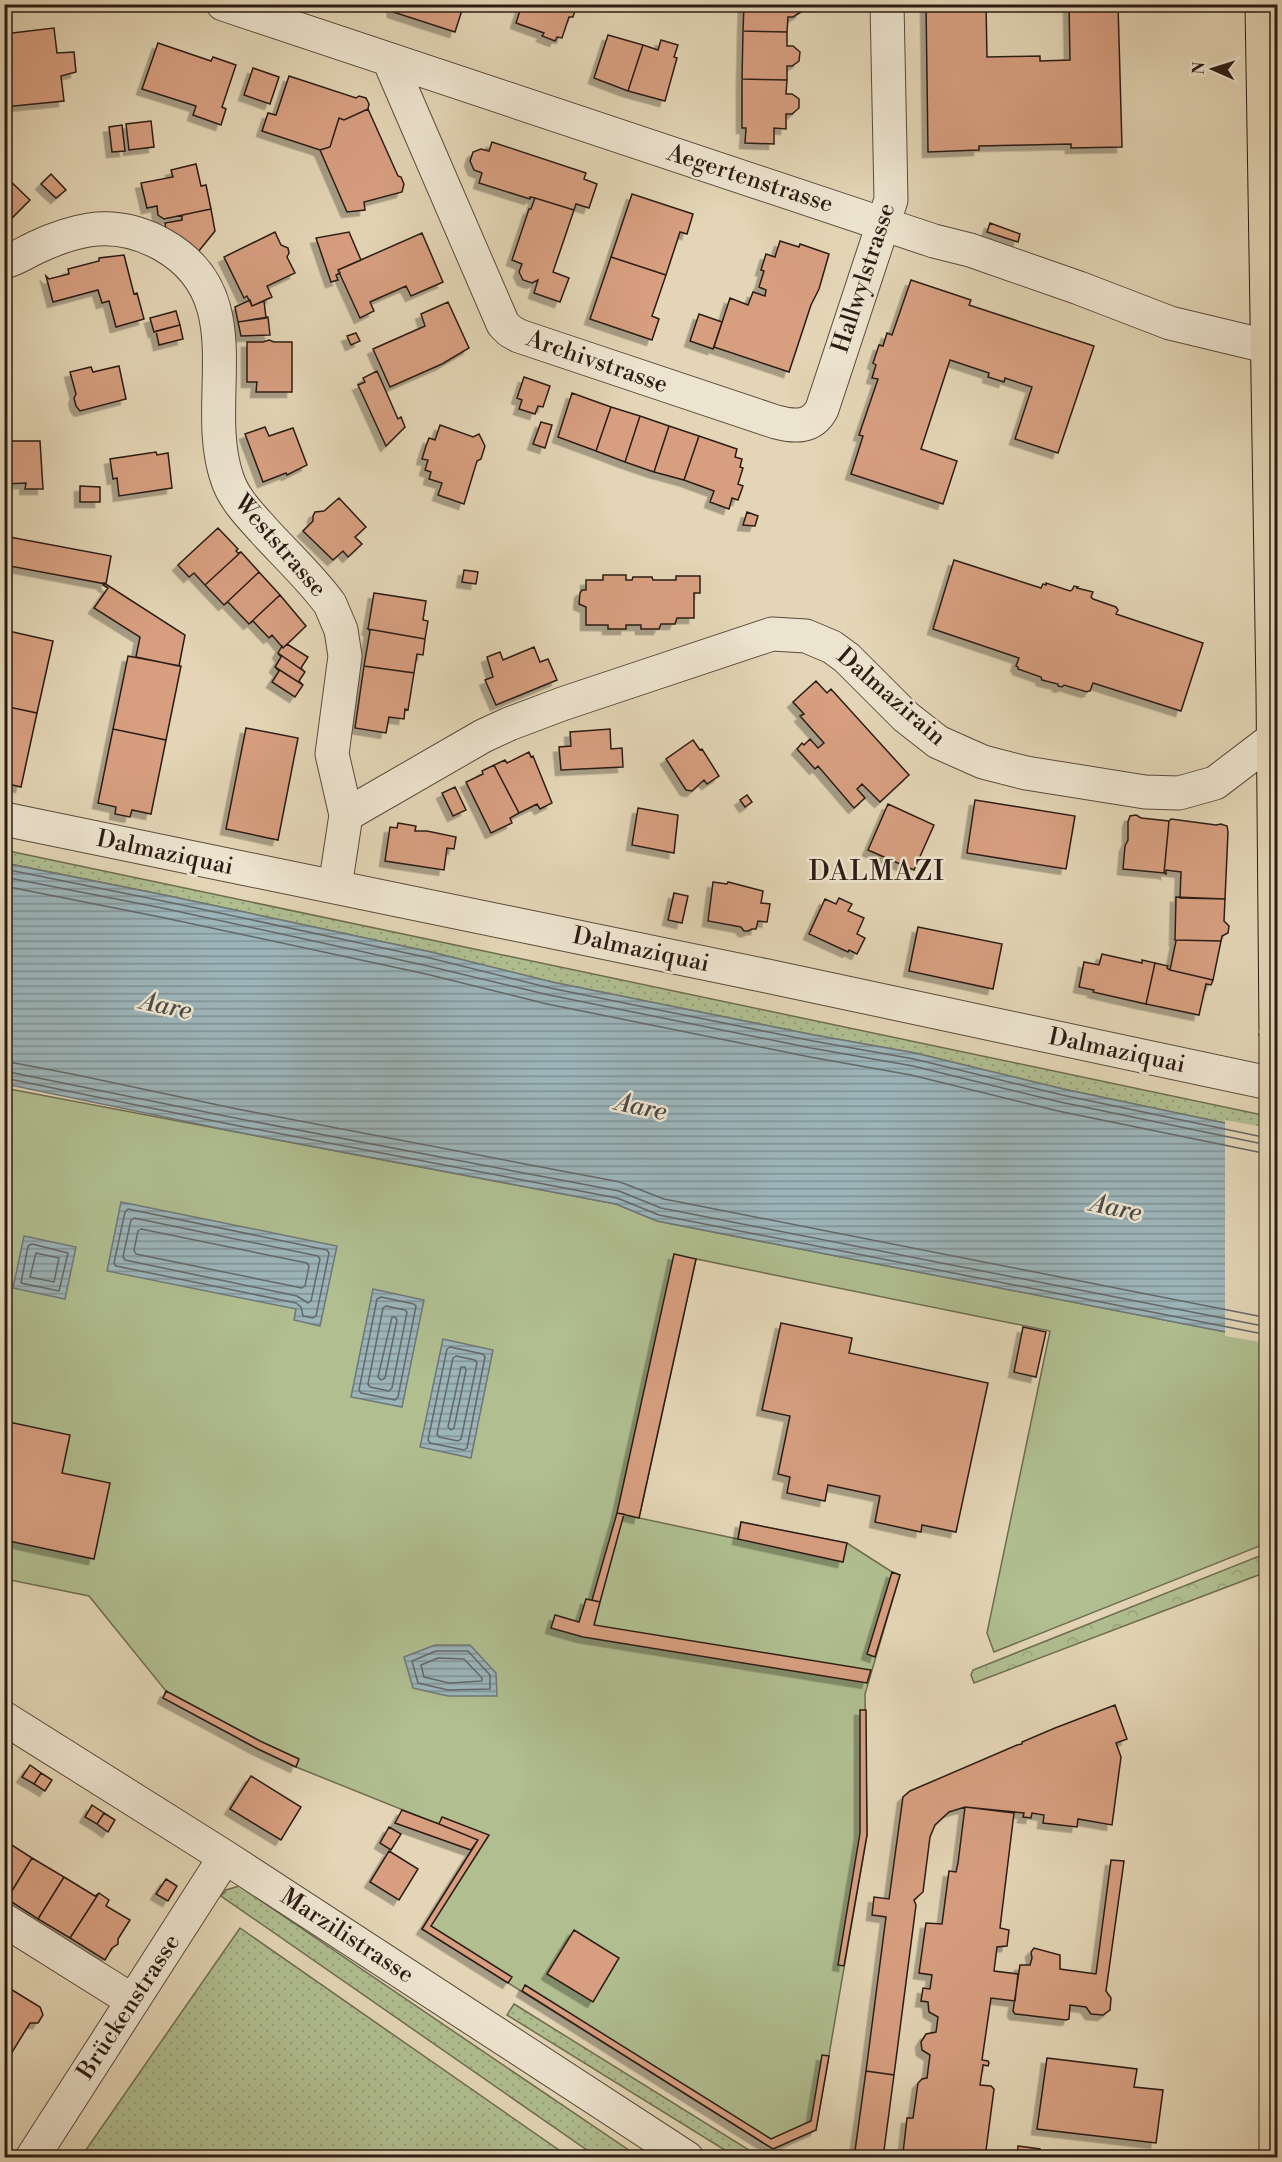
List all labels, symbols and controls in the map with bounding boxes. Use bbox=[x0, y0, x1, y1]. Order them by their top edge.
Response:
north arrow bbox=[1183, 39, 1243, 99]
text: N bbox=[1189, 61, 1209, 75]
street label: Aegertenstrasse bbox=[662, 138, 837, 220]
street label: Hallwylstrasse bbox=[826, 199, 902, 357]
street label: Archivstrasse bbox=[521, 323, 672, 400]
street label: Weststrasse bbox=[227, 488, 333, 604]
street label: Dalmazirain bbox=[830, 641, 952, 753]
street label: Dalmaziquai bbox=[94, 824, 236, 882]
district label: DALMAZI bbox=[809, 855, 945, 889]
street label: Dalmaziquai bbox=[570, 921, 712, 979]
water label: Aare bbox=[134, 984, 195, 1027]
street label: Dalmaziquai bbox=[1046, 1022, 1188, 1080]
water label: Aare bbox=[609, 1085, 670, 1128]
water label: Aare bbox=[1084, 1186, 1145, 1229]
street label: Marzilistrasse bbox=[275, 1882, 419, 1990]
street label: Brückenstrasse bbox=[70, 1929, 187, 2086]

